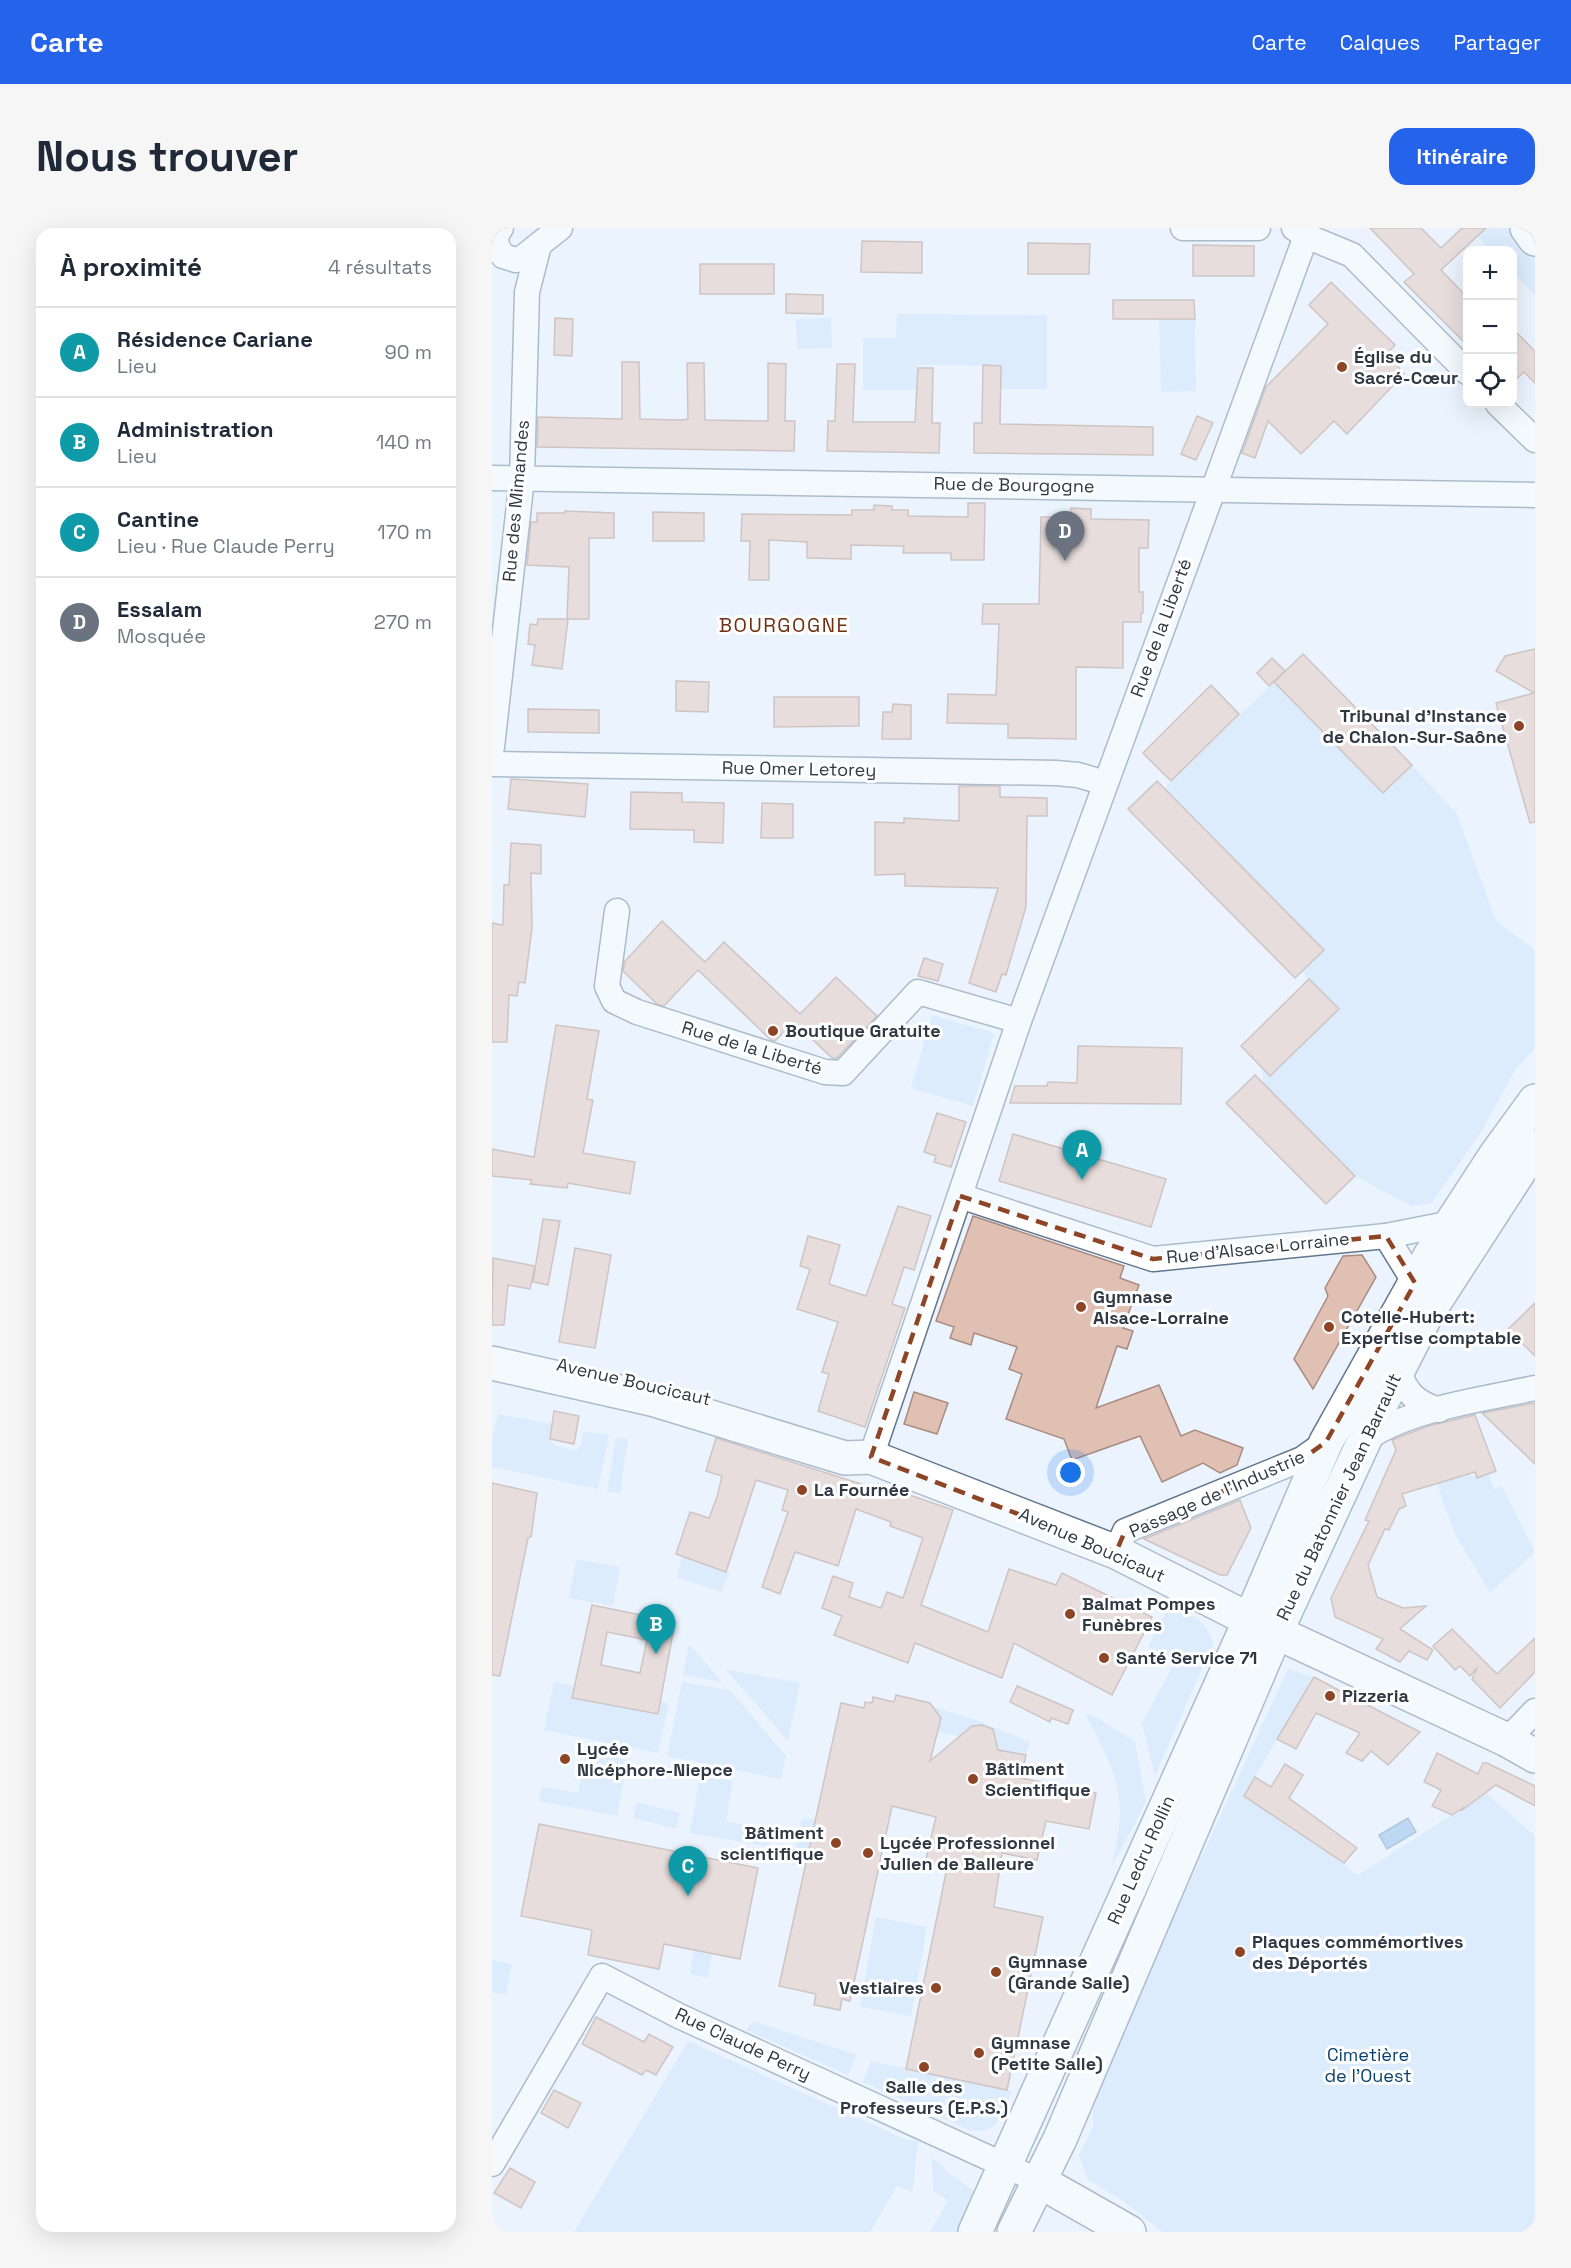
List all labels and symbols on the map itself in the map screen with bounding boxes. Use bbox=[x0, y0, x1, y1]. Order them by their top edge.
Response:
place label: Église du Sacré-Cœur bbox=[1354, 345, 1458, 389]
marker: Église du Sacré-Cœur bbox=[1335, 360, 1349, 374]
street label: Rue des Mimandes bbox=[497, 419, 534, 583]
street label: Rue de Bourgogne bbox=[933, 472, 1095, 497]
pin: D bbox=[1046, 512, 1084, 561]
street label: Rue de la Liberté bbox=[1125, 555, 1196, 700]
district label: BOURGOGNE bbox=[719, 612, 849, 638]
place label: Tribunal d'Instance de Chalon-Sur-Saône bbox=[1323, 704, 1507, 748]
marker: Tribunal d'Instance de Chalon-Sur-Saône bbox=[1512, 719, 1526, 733]
street label: Rue Omer Letorey bbox=[722, 756, 876, 781]
street label: Rue de la Liberté bbox=[679, 1015, 825, 1080]
place label: Boutique Gratuite bbox=[785, 1019, 941, 1042]
marker: Boutique Gratuite bbox=[766, 1024, 780, 1038]
pin: A bbox=[1062, 1130, 1102, 1180]
street label: Rue d'Alsace Lorraine bbox=[1165, 1226, 1351, 1269]
place label: Gymnase Alsace-Lorraine bbox=[1093, 1285, 1229, 1329]
marker: Gymnase Alsace-Lorraine bbox=[1074, 1300, 1088, 1314]
place label: Cotelle-Hubert: Expertise comptable bbox=[1341, 1305, 1521, 1349]
marker: Cotelle-Hubert: Expertise comptable bbox=[1322, 1320, 1336, 1334]
street label: Avenue Boucicaut bbox=[555, 1353, 713, 1410]
street label: Rue du Batonnier Jean Barrault bbox=[1271, 1369, 1406, 1624]
street label: Passage de l'Industrie bbox=[1125, 1444, 1308, 1543]
your location bbox=[1056, 1458, 1085, 1487]
place label: La Fournée bbox=[814, 1478, 909, 1501]
marker: La Fournée bbox=[795, 1483, 809, 1497]
street label: Avenue Boucicaut bbox=[1016, 1502, 1169, 1587]
place label: Balmat Pompes Funèbres bbox=[1082, 1592, 1215, 1636]
pin: B bbox=[636, 1604, 676, 1654]
marker: Balmat Pompes Funèbres bbox=[1063, 1607, 1077, 1621]
place label: Santé Service 71 bbox=[1116, 1646, 1258, 1669]
marker: Santé Service 71 bbox=[1097, 1651, 1111, 1665]
place label: Pizzeria bbox=[1342, 1684, 1409, 1707]
marker: Pizzeria bbox=[1323, 1689, 1337, 1703]
place label: Lycée Nicéphore-Niepce bbox=[577, 1737, 733, 1781]
marker: Lycée Nicéphore-Niepce bbox=[558, 1752, 572, 1766]
place label: Bâtiment Scientifique bbox=[985, 1757, 1091, 1801]
marker: Bâtiment Scientifique bbox=[966, 1772, 980, 1786]
street label: Rue Ledru Rollin bbox=[1102, 1792, 1179, 1928]
place label: Bâtiment scientifique bbox=[720, 1821, 824, 1865]
place label: Lycée Professionnel Julien de Balleure bbox=[880, 1831, 1055, 1875]
marker: Bâtiment scientifique bbox=[829, 1836, 843, 1850]
pin: C bbox=[668, 1846, 708, 1896]
marker: Lycée Professionnel Julien de Balleure bbox=[861, 1846, 875, 1860]
place label: Plaques commémortives des Déportés bbox=[1252, 1930, 1463, 1974]
marker: Plaques commémortives des Déportés bbox=[1233, 1945, 1247, 1959]
place label: Gymnase (Grande Salle) bbox=[1008, 1950, 1130, 1994]
marker: Gymnase (Grande Salle) bbox=[989, 1965, 1003, 1979]
place label: Vestiaires bbox=[839, 1976, 924, 1999]
marker: Vestiaires bbox=[929, 1981, 943, 1995]
street label: Rue Claude Perry bbox=[672, 2002, 815, 2085]
place label: Gymnase (Petite Salle) bbox=[991, 2031, 1103, 2075]
park label: Cimetière de l'Ouest bbox=[1325, 2043, 1411, 2087]
marker: Gymnase (Petite Salle) bbox=[972, 2046, 986, 2060]
marker: Salle des Professeurs (E.P.S.) bbox=[917, 2060, 931, 2074]
place label: Salle des Professeurs (E.P.S.) bbox=[840, 2075, 1008, 2119]

